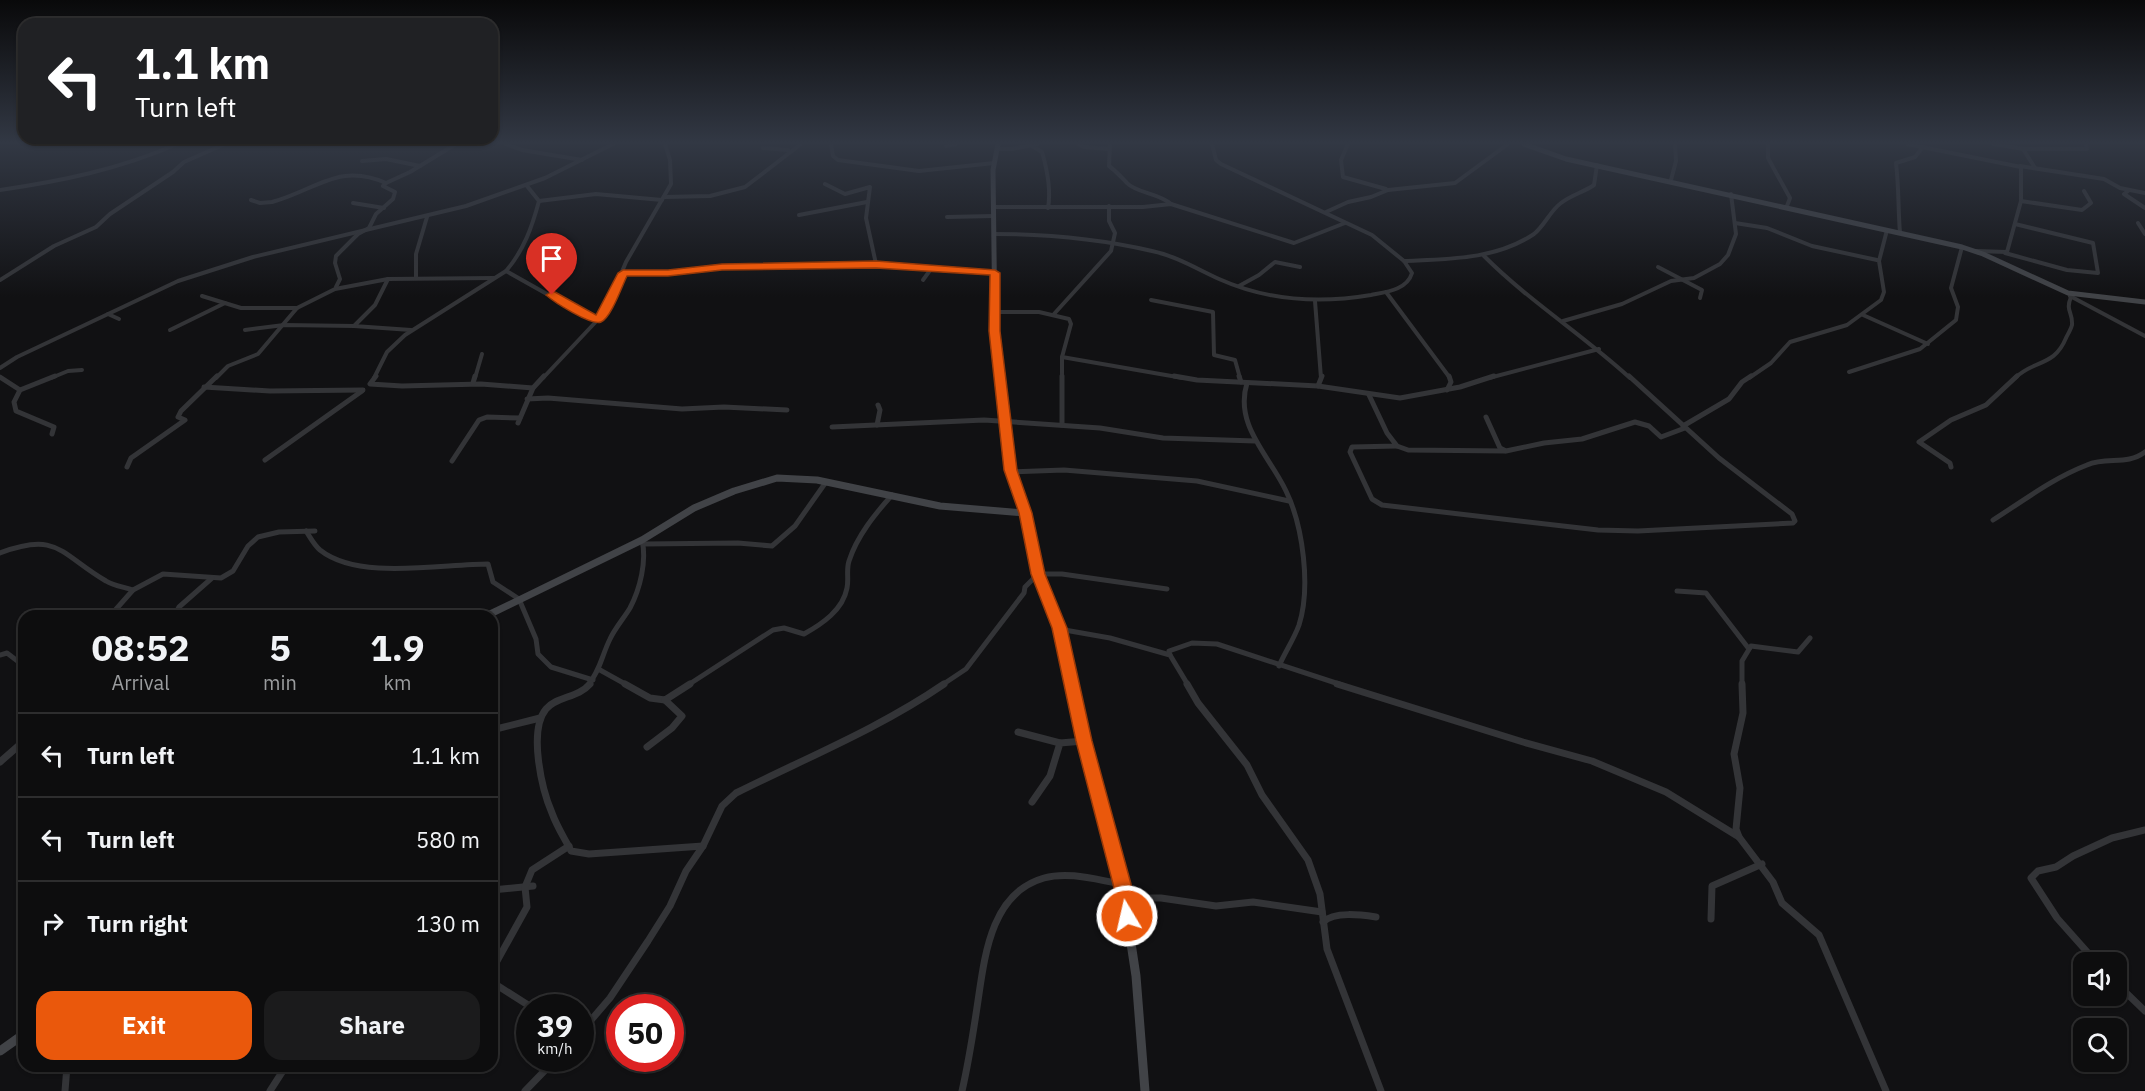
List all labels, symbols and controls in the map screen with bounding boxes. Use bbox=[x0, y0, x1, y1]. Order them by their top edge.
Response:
text: 1.1 km bbox=[135, 36, 270, 91]
icon: left bbox=[36, 42, 114, 120]
text: Turn left bbox=[135, 89, 236, 124]
pin bbox=[526, 233, 577, 295]
icon: arrive bbox=[535, 242, 568, 275]
text: 08:52 bbox=[91, 624, 190, 671]
text: 5 bbox=[269, 624, 291, 671]
text: 1.9 bbox=[370, 624, 425, 671]
text: Arrival bbox=[111, 669, 170, 696]
text: min bbox=[263, 669, 297, 696]
text: km bbox=[383, 669, 411, 696]
icon: left bbox=[36, 739, 69, 772]
text: Turn left bbox=[87, 741, 175, 770]
text: 1.1 km bbox=[412, 741, 480, 770]
icon: left bbox=[36, 823, 69, 856]
text: Turn left bbox=[87, 825, 175, 854]
text: 580 m bbox=[416, 825, 480, 854]
position arrow bbox=[1095, 884, 1159, 948]
icon: right bbox=[36, 907, 69, 940]
text: Turn right bbox=[87, 909, 188, 938]
text: 130 m bbox=[416, 909, 480, 938]
map controls bbox=[2073, 952, 2127, 1072]
button: sound bbox=[2073, 952, 2127, 1006]
button: Exit bbox=[36, 991, 252, 1060]
button: Share bbox=[264, 991, 480, 1060]
speed limit sign: 50 bbox=[606, 994, 684, 1072]
text: 39 bbox=[537, 1006, 573, 1045]
button: search bbox=[2073, 1018, 2127, 1072]
text: km/h bbox=[537, 1039, 573, 1058]

